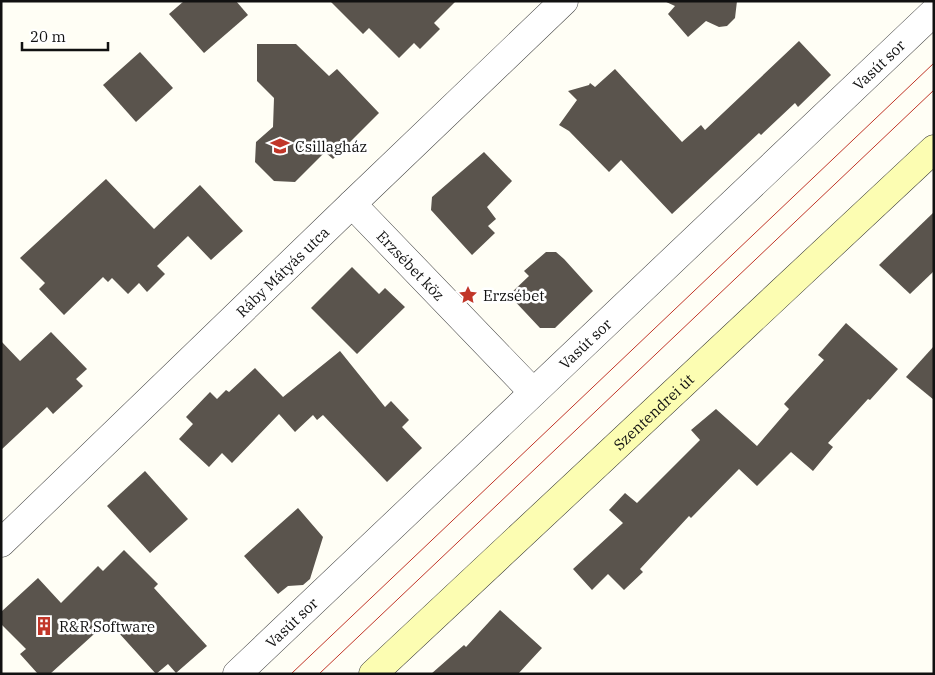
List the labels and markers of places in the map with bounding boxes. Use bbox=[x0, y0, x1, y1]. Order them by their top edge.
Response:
school or university icon: Csillagház bbox=[269, 135, 291, 157]
place label: Csillagház bbox=[295, 137, 367, 156]
place icon: Erzsébet bbox=[457, 284, 479, 306]
place label: Erzsébet bbox=[483, 286, 545, 305]
building icon: R&R Software bbox=[33, 615, 55, 637]
place label: R&R Software bbox=[59, 617, 155, 636]

